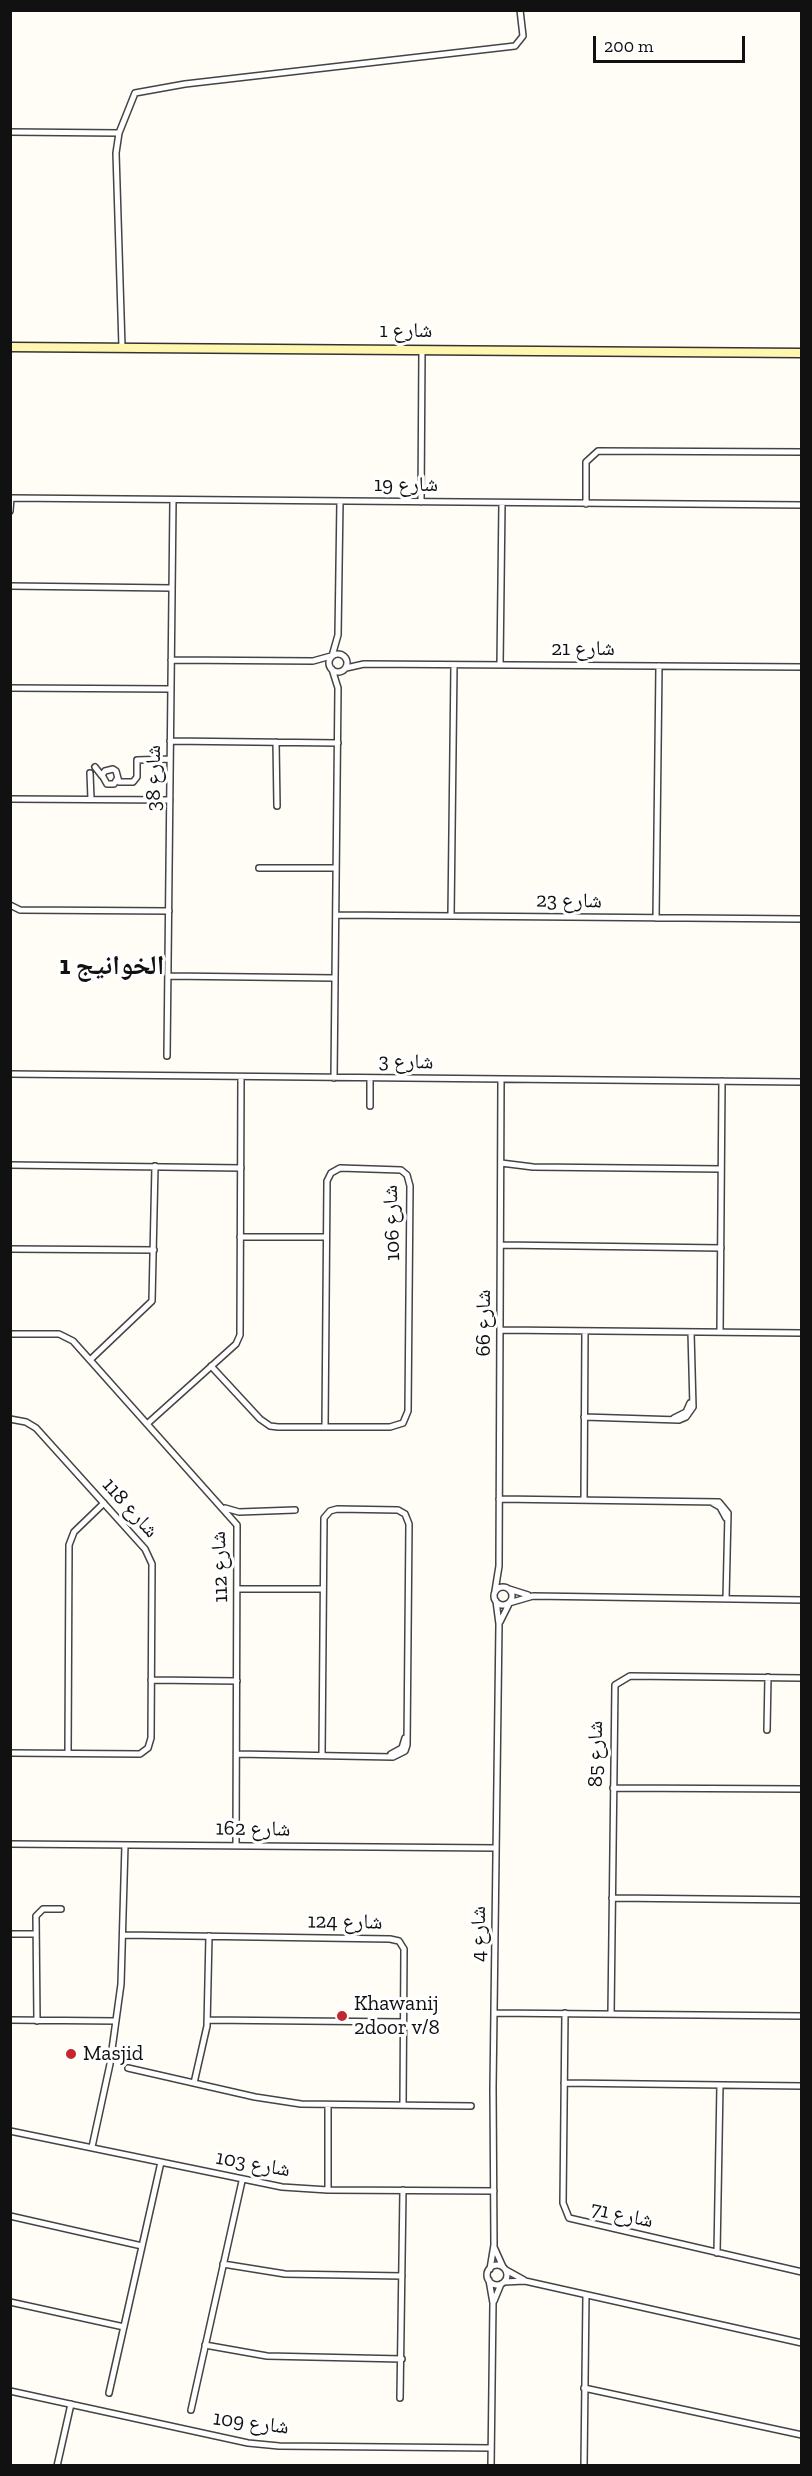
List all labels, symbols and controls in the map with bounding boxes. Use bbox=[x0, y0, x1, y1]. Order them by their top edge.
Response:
scale bar bbox=[596, 24, 748, 62]
text: 200 m bbox=[604, 35, 654, 57]
street label: شارع 1 bbox=[380, 318, 432, 344]
street label: شارع 19 bbox=[374, 472, 438, 498]
street label: شارع 21 bbox=[551, 636, 615, 662]
street label: شارع 38 bbox=[141, 745, 167, 811]
street label: شارع 23 bbox=[536, 888, 602, 914]
district label: الخوانيج 1 bbox=[60, 950, 164, 982]
street label: شارع 3 bbox=[378, 1049, 434, 1075]
street label: شارع 106 bbox=[378, 1185, 406, 1261]
street label: شارع 66 bbox=[471, 1290, 497, 1356]
street label: شارع 118 bbox=[96, 1473, 164, 1543]
street label: شارع 112 bbox=[206, 1531, 234, 1603]
street label: شارع 85 bbox=[583, 1721, 609, 1787]
street label: شارع 162 bbox=[215, 1816, 291, 1842]
street label: شارع 4 bbox=[466, 1906, 492, 1962]
street label: شارع 124 bbox=[307, 1909, 383, 1935]
place label: Khawanij 2door v/8 bbox=[354, 1991, 440, 2041]
marker: Khawanij 2door v/8 bbox=[335, 2009, 349, 2023]
place label: Masjid bbox=[83, 2041, 143, 2067]
marker: Masjid bbox=[64, 2047, 78, 2061]
street label: شارع 103 bbox=[214, 2145, 292, 2183]
street label: شارع 71 bbox=[589, 2196, 655, 2234]
street label: شارع 109 bbox=[212, 2406, 290, 2440]

